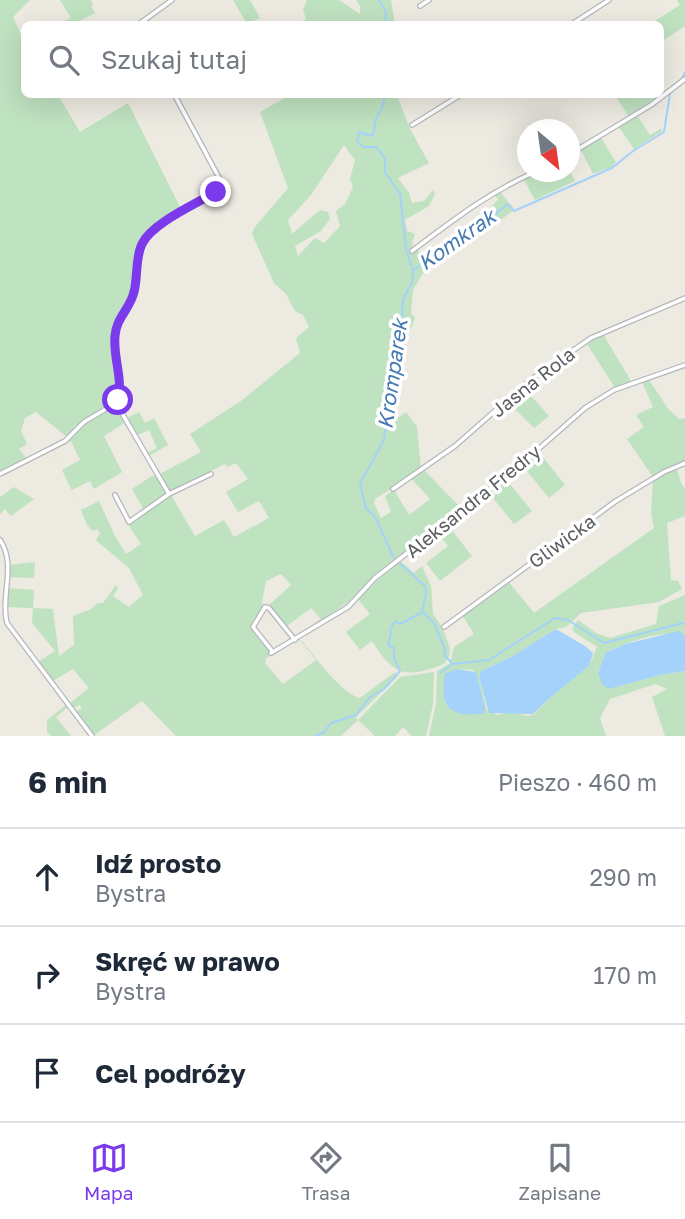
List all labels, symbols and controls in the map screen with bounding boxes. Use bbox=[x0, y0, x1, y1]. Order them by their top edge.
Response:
search box bbox=[21, 21, 664, 98]
icon: search bbox=[45, 41, 83, 79]
text: Szukaj tutaj bbox=[101, 44, 247, 75]
north arrow bbox=[517, 119, 580, 182]
route end bbox=[200, 176, 231, 207]
water label: Komkrak bbox=[413, 202, 502, 275]
water label: Kromparek bbox=[371, 315, 413, 430]
street label: Jasna Rola bbox=[486, 342, 579, 421]
route start bbox=[102, 384, 133, 415]
street label: Aleksandra Fredry bbox=[401, 439, 545, 562]
street label: Gliwicka bbox=[524, 509, 599, 572]
text: 6 min bbox=[28, 764, 107, 800]
text: Pieszo · 460 m bbox=[498, 768, 657, 796]
text: Idź prosto bbox=[95, 848, 221, 879]
icon: ahead bbox=[28, 858, 66, 896]
text: 290 m bbox=[589, 863, 657, 891]
text: Bystra bbox=[95, 879, 166, 907]
text: Skręć w prawo bbox=[95, 946, 280, 977]
icon: right bbox=[28, 956, 66, 994]
text: 170 m bbox=[593, 961, 657, 989]
text: Bystra bbox=[95, 977, 166, 1005]
icon: arrive bbox=[28, 1054, 66, 1092]
text: Cel podróży bbox=[95, 1058, 246, 1089]
tab: Mapa bbox=[84, 1139, 134, 1204]
tab: Trasa bbox=[302, 1139, 350, 1204]
tab: Zapisane bbox=[519, 1139, 601, 1204]

